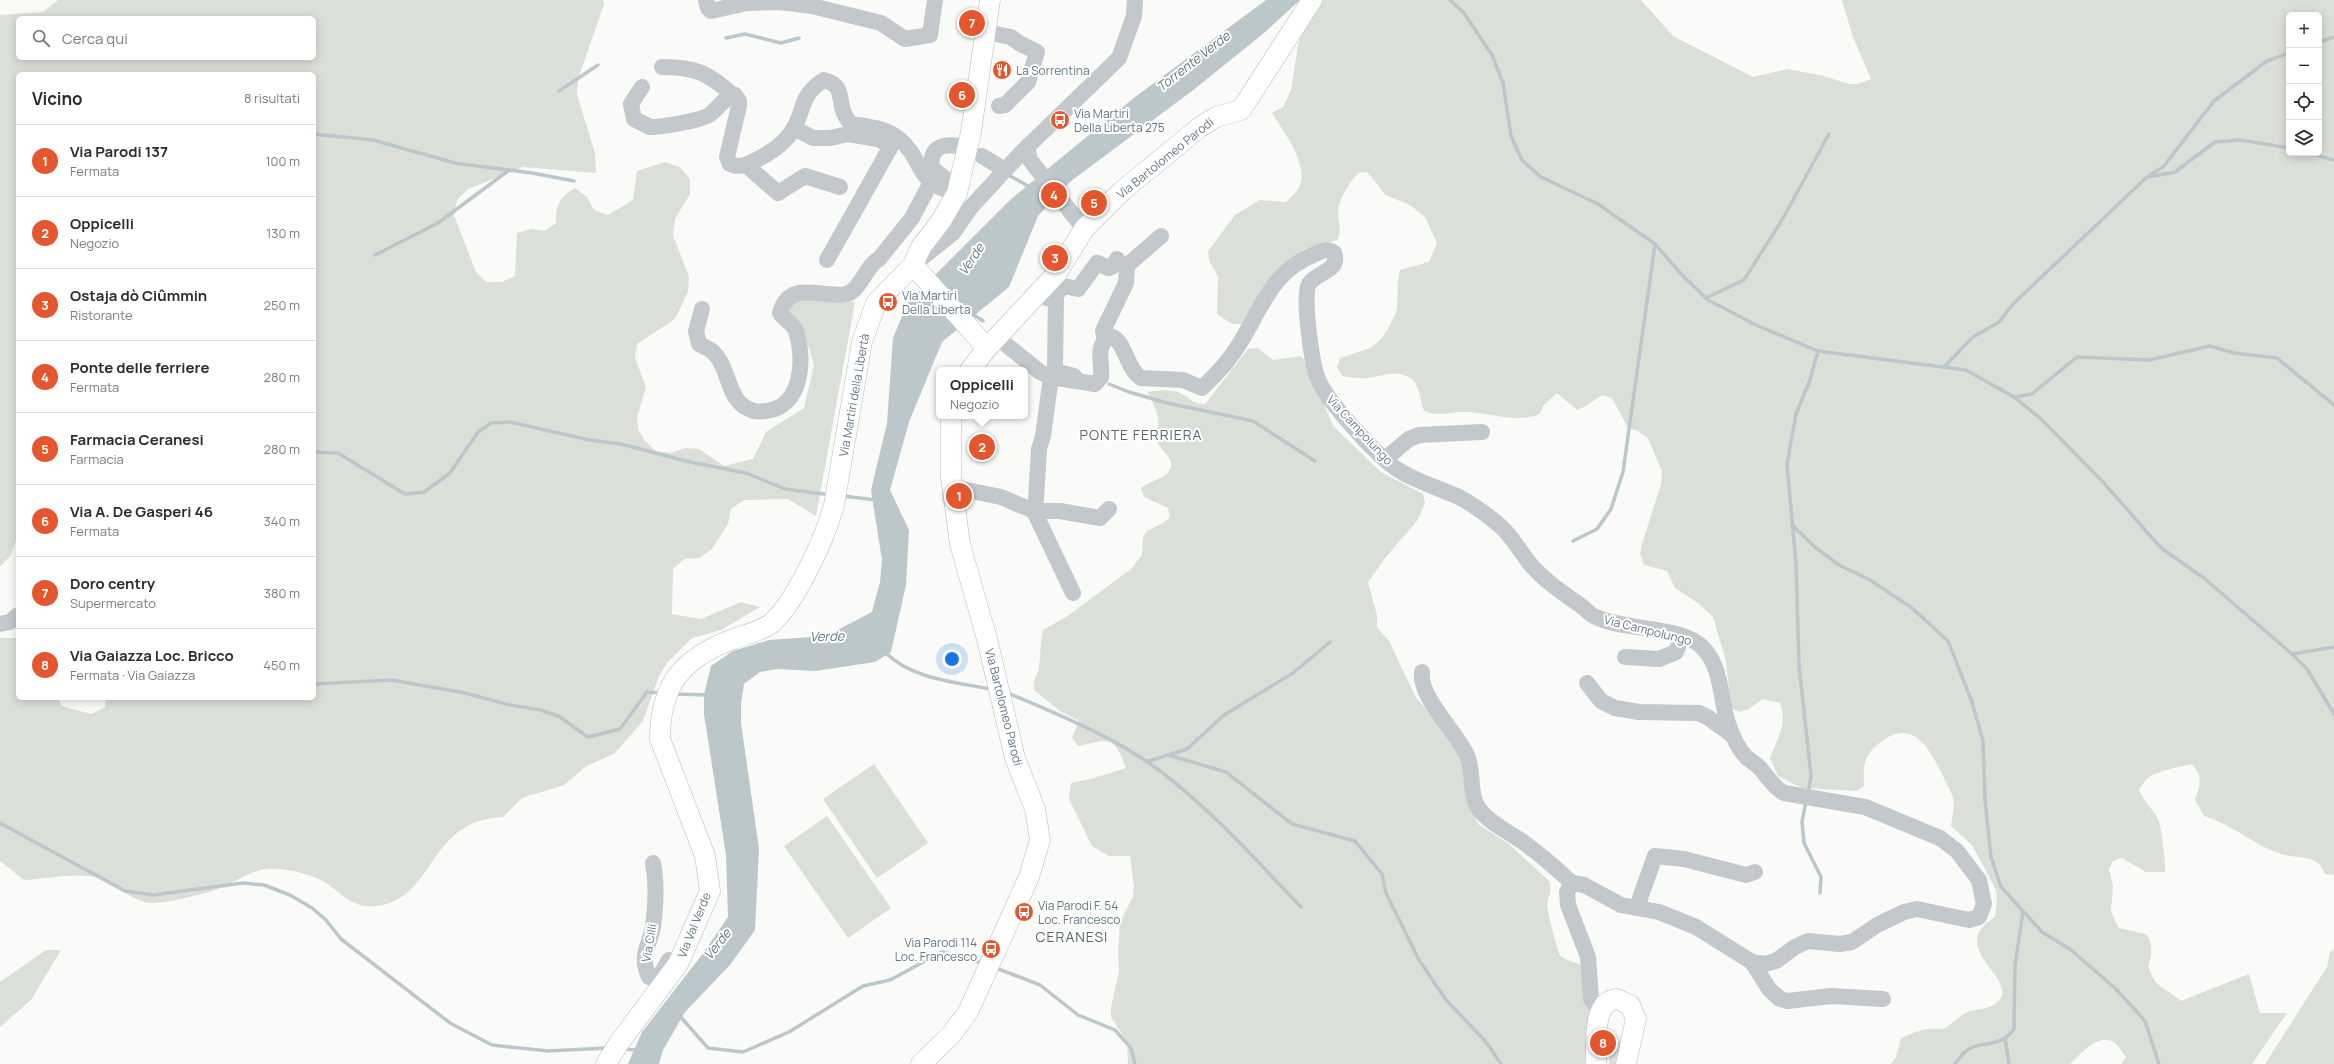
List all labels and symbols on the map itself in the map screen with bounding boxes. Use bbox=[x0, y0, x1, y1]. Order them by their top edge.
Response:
pin: 7 bbox=[959, 8, 985, 38]
water label: Torrente Verde bbox=[1153, 26, 1234, 95]
restaurant icon: La Sorrentina bbox=[991, 59, 1013, 81]
place label: La Sorrentina bbox=[1016, 62, 1090, 79]
pin: 6 bbox=[949, 80, 975, 110]
place label: Via Martiri Della Liberta 275 bbox=[1074, 105, 1165, 136]
bus stop icon: Via Martiri Della Liberta 275 bbox=[1049, 109, 1071, 131]
street label: Via Bartolomeo Parodi bbox=[1113, 114, 1217, 202]
pin: 4 bbox=[1041, 180, 1067, 210]
pin: 5 bbox=[1081, 188, 1107, 218]
water label: Verde bbox=[954, 238, 989, 278]
pin: 3 bbox=[1042, 243, 1068, 273]
place label: Via Martiri Della Liberta bbox=[902, 287, 971, 318]
bus stop icon: Via Martiri Della Liberta bbox=[877, 291, 899, 313]
street label: Via Martiri della Libertà bbox=[835, 332, 873, 458]
street label: Via Campolungo bbox=[1323, 391, 1397, 469]
district label: PONTE FERRIERA bbox=[1080, 425, 1202, 444]
pin: 2 bbox=[969, 432, 995, 462]
pin: 1 bbox=[946, 481, 972, 511]
street label: Via Campolungo bbox=[1602, 611, 1694, 649]
water label: Verde bbox=[809, 626, 846, 646]
street label: Via Bartolomeo Parodi bbox=[981, 647, 1027, 767]
your location bbox=[942, 649, 962, 669]
street label: Via Val Verde bbox=[673, 890, 715, 960]
place label: Via Parodi F. 54 Loc. Francesco bbox=[1038, 897, 1120, 928]
bus stop icon: Via Parodi F. 54 Loc. Francesco bbox=[1013, 901, 1035, 923]
street label: Via Cilli bbox=[637, 922, 661, 964]
water label: Verde bbox=[699, 924, 736, 963]
district label: CERANESI bbox=[1036, 927, 1108, 946]
place label: Via Parodi 114 Loc. Francesco bbox=[895, 934, 977, 965]
bus stop icon: Via Parodi 114 Loc. Francesco bbox=[980, 938, 1002, 960]
pin: 8 bbox=[1590, 1028, 1616, 1058]

